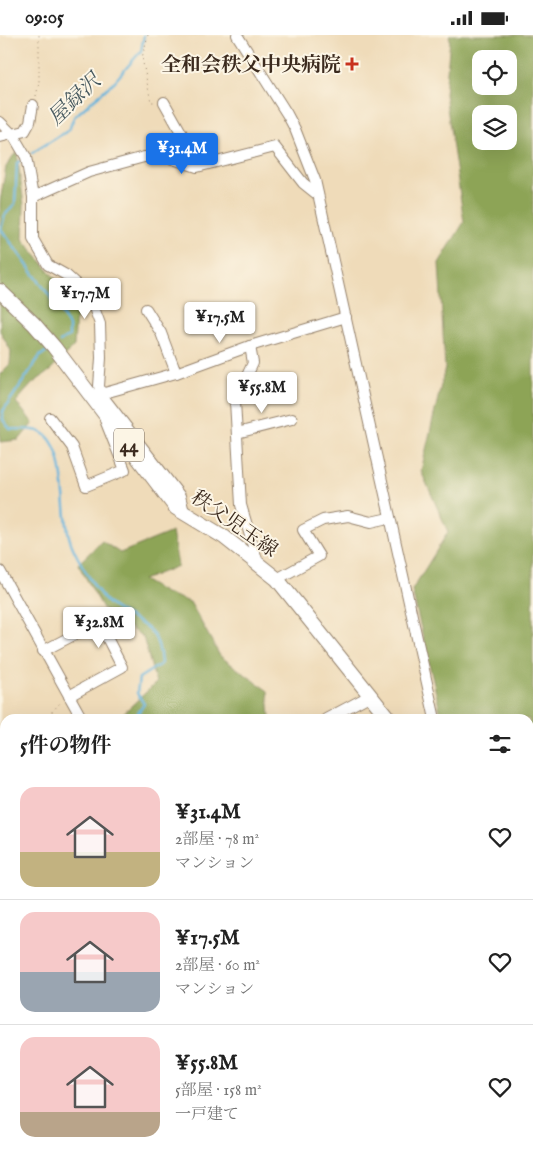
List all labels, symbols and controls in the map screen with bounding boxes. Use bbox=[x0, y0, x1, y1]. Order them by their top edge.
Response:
text: 09:05 bbox=[25, 6, 64, 30]
map controls bbox=[472, 50, 517, 150]
button: locate bbox=[472, 50, 517, 95]
place label: 全和会秩父中央病院 bbox=[161, 53, 341, 78]
marker: 全和会秩父中央病院 bbox=[345, 57, 359, 71]
water label: 屋録沢 bbox=[43, 66, 109, 132]
button: layers bbox=[472, 105, 517, 150]
pin: ¥31.4M bbox=[141, 133, 223, 175]
text: ¥31.4M bbox=[157, 139, 207, 159]
pin: ¥17.7M bbox=[44, 277, 126, 320]
text: ¥17.7M bbox=[60, 284, 110, 304]
pin: ¥17.5M bbox=[179, 301, 261, 344]
text: ¥17.5M bbox=[195, 308, 245, 328]
pin: ¥55.8M bbox=[221, 371, 303, 414]
text: ¥55.8M bbox=[238, 378, 286, 398]
road number: 44 bbox=[114, 429, 144, 461]
street label: 秩父児玉線 bbox=[186, 485, 282, 563]
pin: ¥32.8M bbox=[58, 607, 140, 649]
text: ¥32.8M bbox=[74, 613, 124, 633]
icon: filters bbox=[486, 730, 514, 758]
text: 5件の物件 bbox=[20, 733, 112, 760]
text: ¥31.4M bbox=[175, 799, 241, 826]
icon: home bbox=[60, 807, 120, 867]
icon: heart bbox=[486, 823, 514, 851]
text: 2部屋 · 78 m² bbox=[175, 830, 259, 850]
text: マンション bbox=[175, 854, 254, 874]
text: ¥17.5M bbox=[175, 925, 240, 952]
icon: home bbox=[60, 932, 120, 992]
icon: heart bbox=[486, 948, 514, 976]
text: 2部屋 · 60 m² bbox=[175, 956, 260, 976]
text: マンション bbox=[175, 980, 254, 1000]
text: ¥55.8M bbox=[175, 1050, 238, 1077]
icon: home bbox=[60, 1057, 120, 1117]
icon: heart bbox=[486, 1073, 514, 1101]
text: 5部屋 · 158 m² bbox=[175, 1081, 262, 1101]
text: 一戸建て bbox=[175, 1105, 239, 1125]

